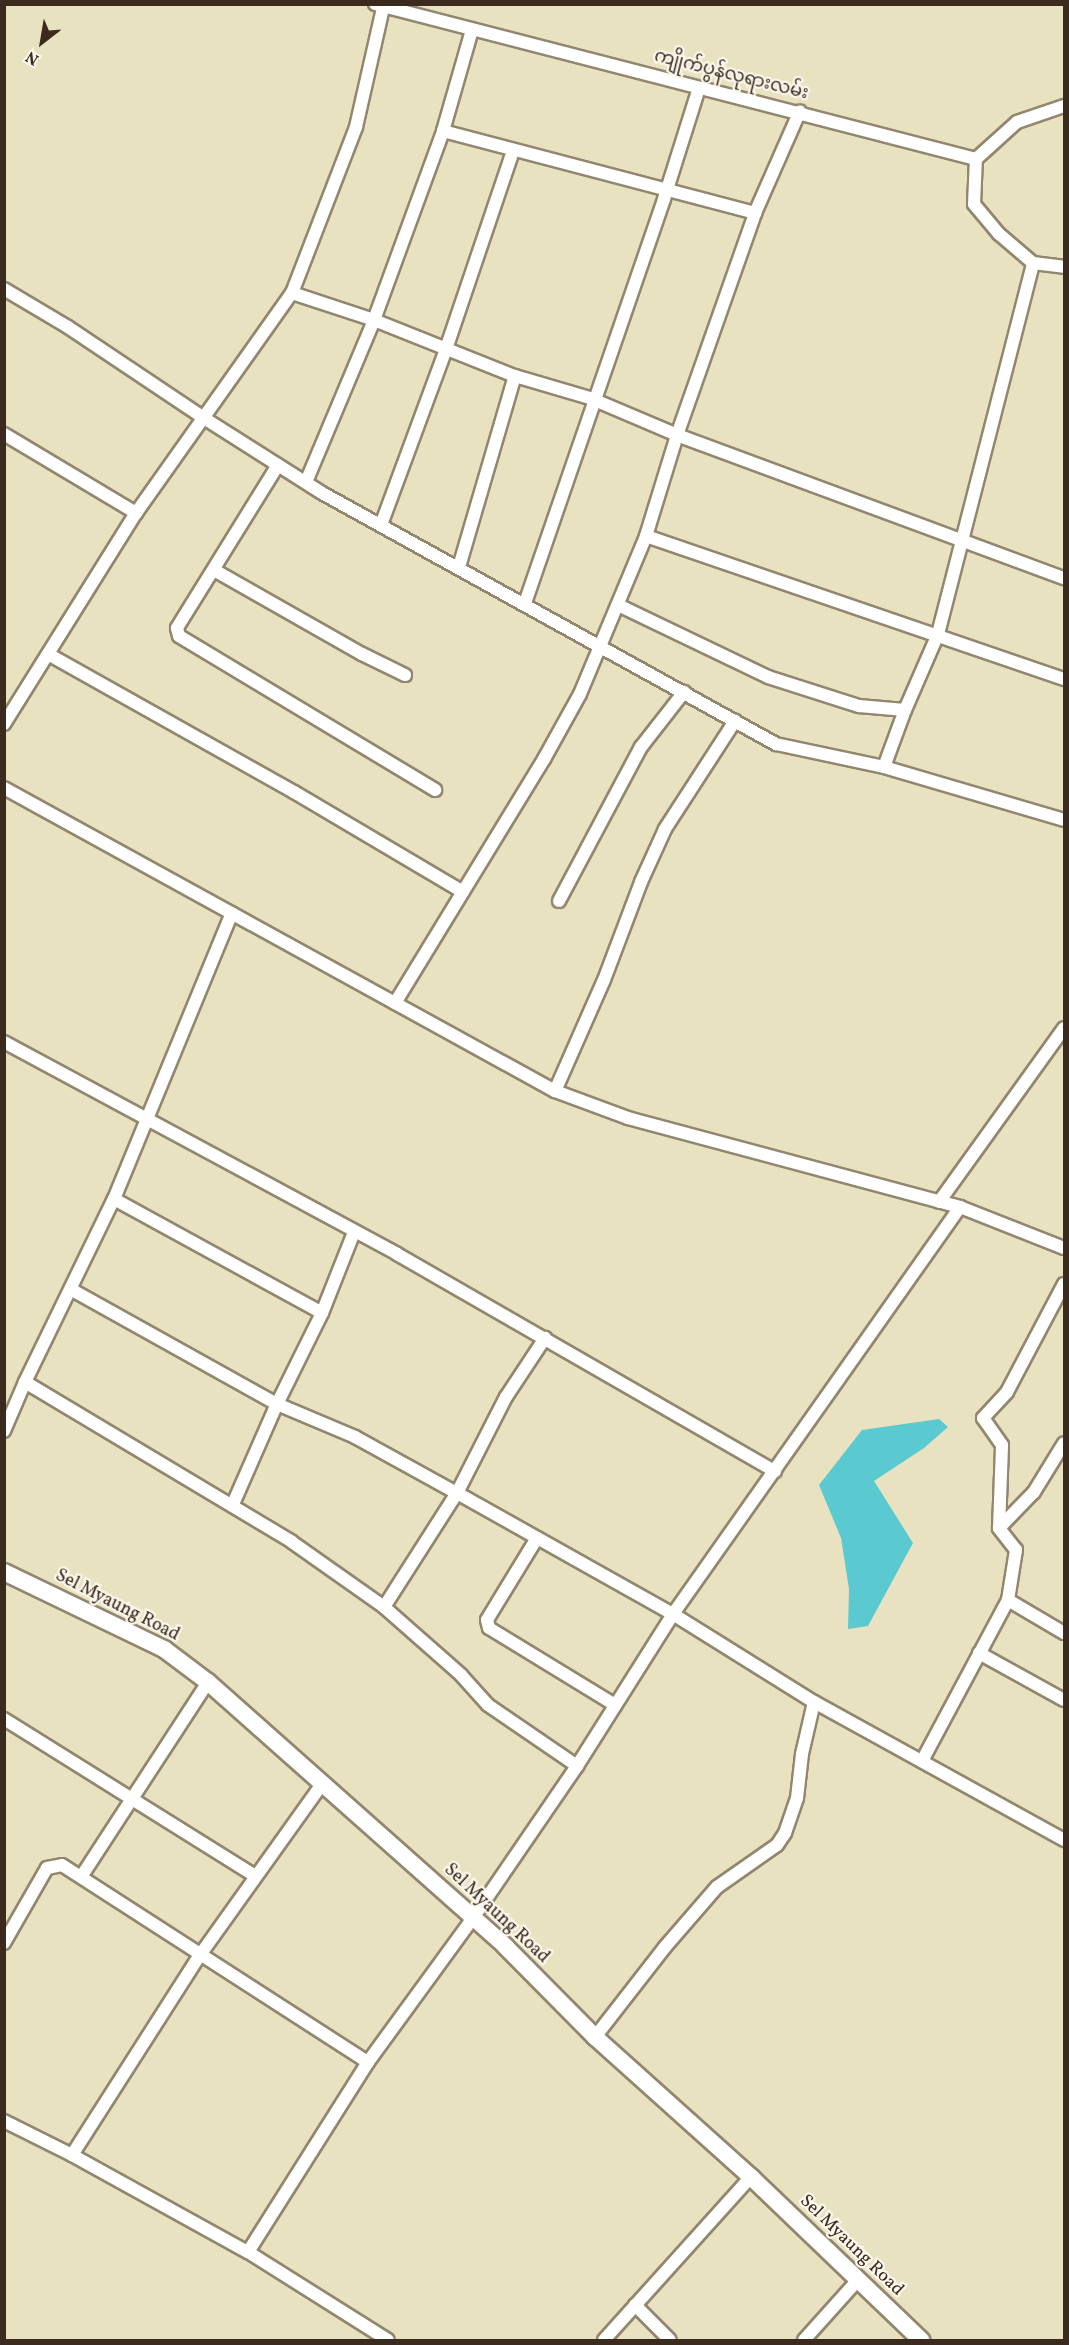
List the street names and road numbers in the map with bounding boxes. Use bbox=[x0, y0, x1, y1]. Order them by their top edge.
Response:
street label: ကျိုက်ပွန်လုရားလမ်း bbox=[652, 46, 810, 106]
street label: Sel Myaung Road bbox=[51, 1565, 183, 1647]
street label: Sel Myaung Road bbox=[439, 1860, 553, 1968]
street label: Sel Myaung Road bbox=[794, 2191, 908, 2301]

